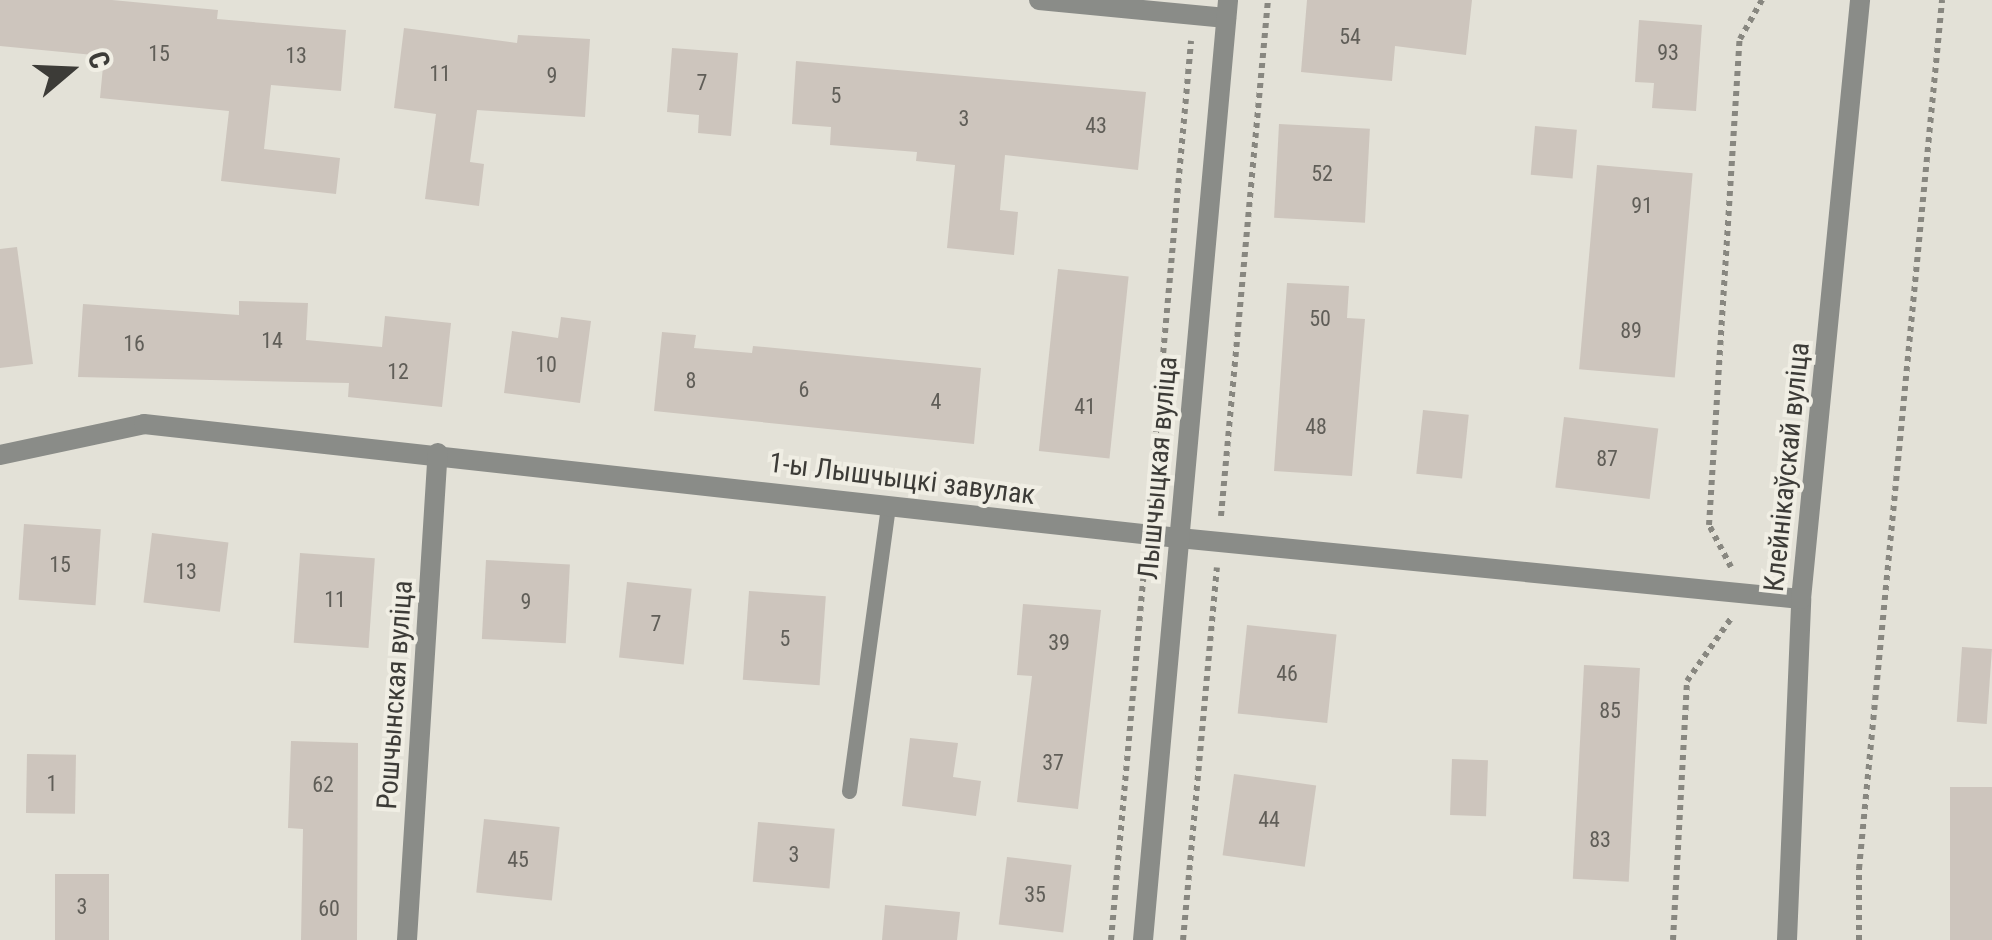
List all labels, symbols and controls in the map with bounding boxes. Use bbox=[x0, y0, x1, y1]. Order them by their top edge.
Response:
north arrow bbox=[20, 20, 120, 120]
house number: 54 bbox=[1339, 24, 1361, 50]
house number: 93 bbox=[1657, 40, 1679, 66]
house number: 15 bbox=[148, 41, 170, 67]
house number: 13 bbox=[285, 43, 307, 69]
text: С bbox=[81, 47, 117, 73]
house number: 11 bbox=[429, 61, 451, 87]
house number: 9 bbox=[547, 63, 557, 89]
house number: 7 bbox=[697, 70, 707, 96]
house number: 5 bbox=[831, 83, 841, 109]
house number: 3 bbox=[959, 106, 969, 132]
house number: 43 bbox=[1085, 113, 1107, 139]
house number: 52 bbox=[1311, 161, 1333, 187]
house number: 91 bbox=[1631, 193, 1653, 219]
house number: 50 bbox=[1309, 306, 1331, 332]
house number: 89 bbox=[1620, 318, 1642, 344]
house number: 14 bbox=[261, 328, 283, 354]
house number: 16 bbox=[123, 331, 145, 357]
street label: Клейнікаўскай вуліца bbox=[1757, 341, 1817, 593]
house number: 10 bbox=[535, 352, 557, 378]
street label: Лышчыцкая вуліца bbox=[1132, 355, 1184, 581]
house number: 12 bbox=[387, 359, 409, 385]
house number: 8 bbox=[686, 368, 696, 394]
house number: 6 bbox=[799, 377, 809, 403]
house number: 4 bbox=[931, 389, 941, 415]
house number: 41 bbox=[1074, 394, 1096, 420]
house number: 48 bbox=[1305, 414, 1327, 440]
street label: 1-ы Лышчыцкі завулак bbox=[767, 446, 1037, 512]
house number: 87 bbox=[1596, 446, 1618, 472]
house number: 15 bbox=[49, 552, 71, 578]
house number: 13 bbox=[175, 559, 197, 585]
street label: Рошчынская вуліца bbox=[370, 579, 420, 811]
house number: 11 bbox=[324, 587, 346, 613]
house number: 9 bbox=[521, 589, 531, 615]
house number: 7 bbox=[651, 611, 661, 637]
house number: 5 bbox=[780, 626, 790, 652]
house number: 39 bbox=[1048, 630, 1070, 656]
house number: 46 bbox=[1276, 661, 1298, 687]
house number: 85 bbox=[1599, 698, 1621, 724]
house number: 37 bbox=[1042, 750, 1064, 776]
house number: 1 bbox=[47, 771, 57, 797]
house number: 62 bbox=[312, 772, 334, 798]
house number: 44 bbox=[1258, 807, 1280, 833]
house number: 83 bbox=[1589, 827, 1611, 853]
house number: 3 bbox=[789, 842, 799, 868]
house number: 45 bbox=[507, 847, 529, 873]
house number: 35 bbox=[1024, 882, 1046, 908]
house number: 3 bbox=[77, 894, 87, 920]
house number: 60 bbox=[318, 896, 340, 922]

